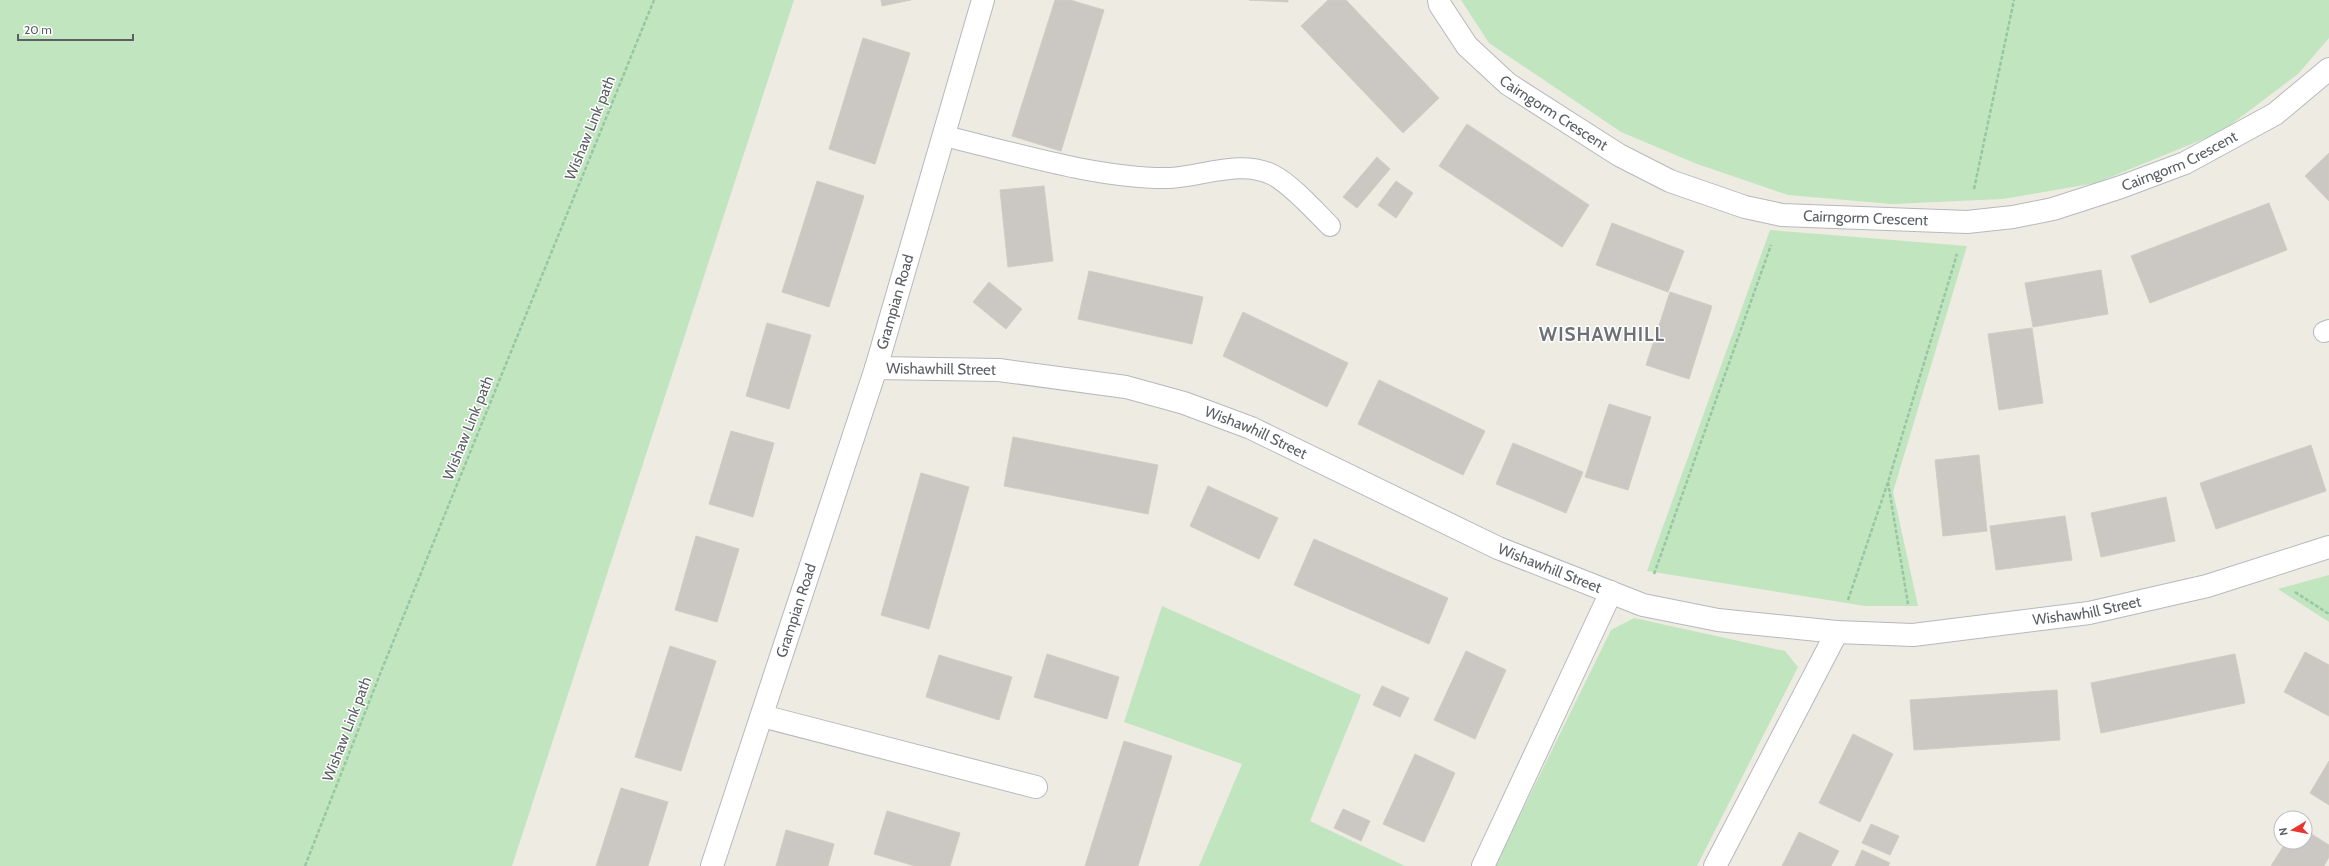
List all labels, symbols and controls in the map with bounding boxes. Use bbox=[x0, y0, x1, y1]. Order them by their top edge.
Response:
scale bar bbox=[18, 16, 133, 42]
text: 20 m bbox=[24, 22, 52, 37]
street label: Cairngorm Crescent bbox=[1496, 72, 1611, 154]
street label: Wishaw Link path bbox=[561, 73, 619, 183]
street label: Cairngorm Crescent bbox=[2119, 127, 2240, 195]
street label: Cairngorm Crescent bbox=[1803, 207, 1928, 230]
street label: Grampian Road bbox=[873, 252, 918, 352]
district label: WISHAWHILL bbox=[1539, 323, 1665, 346]
street label: Wishawhill Street bbox=[886, 359, 996, 379]
street label: Wishaw Link path bbox=[439, 373, 497, 483]
street label: Wishawhill Street bbox=[1202, 403, 1310, 463]
street label: Wishawhill Street bbox=[1495, 540, 1604, 597]
street label: Grampian Road bbox=[772, 561, 820, 660]
street label: Wishawhill Street bbox=[2032, 592, 2143, 629]
street label: Wishaw Link path bbox=[319, 674, 375, 784]
north arrow bbox=[2273, 810, 2313, 850]
text: N bbox=[2276, 827, 2291, 837]

